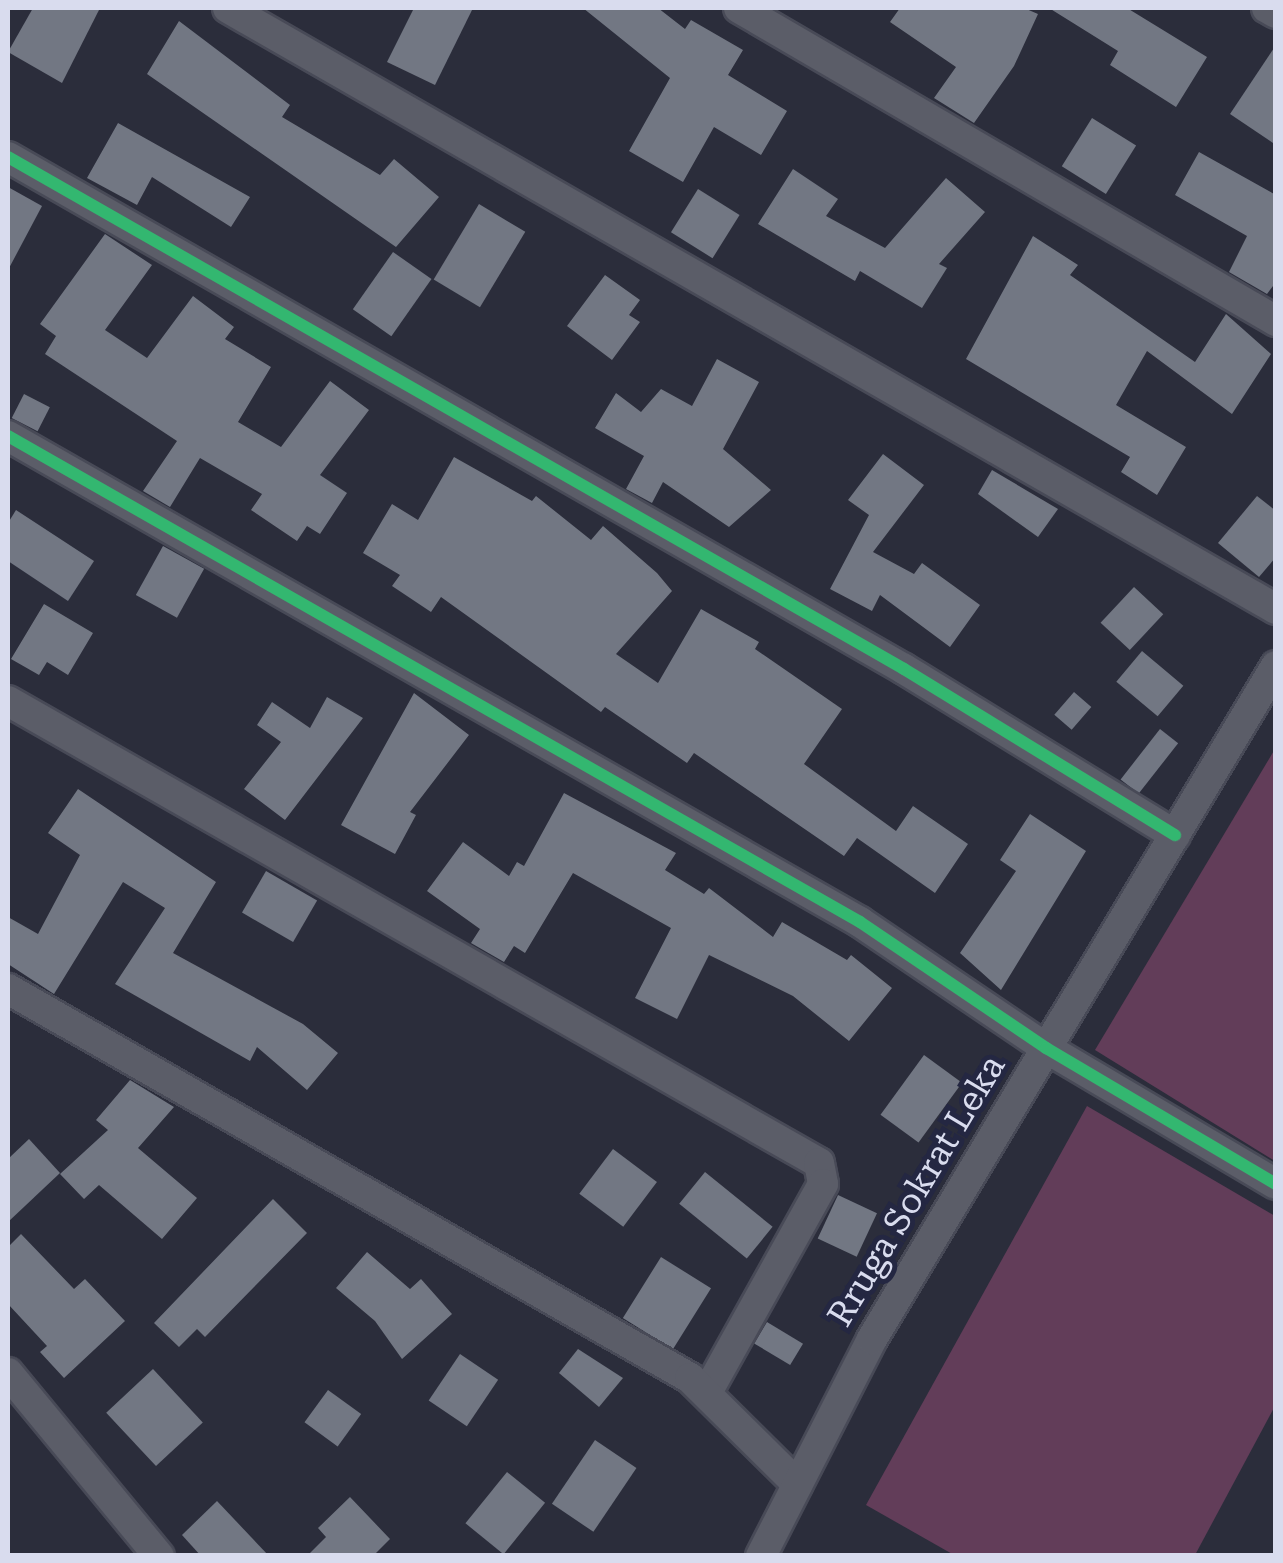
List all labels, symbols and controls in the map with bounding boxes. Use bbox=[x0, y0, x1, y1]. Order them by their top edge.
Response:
street label: Rruga Sokrat Leka bbox=[819, 1048, 1015, 1334]

